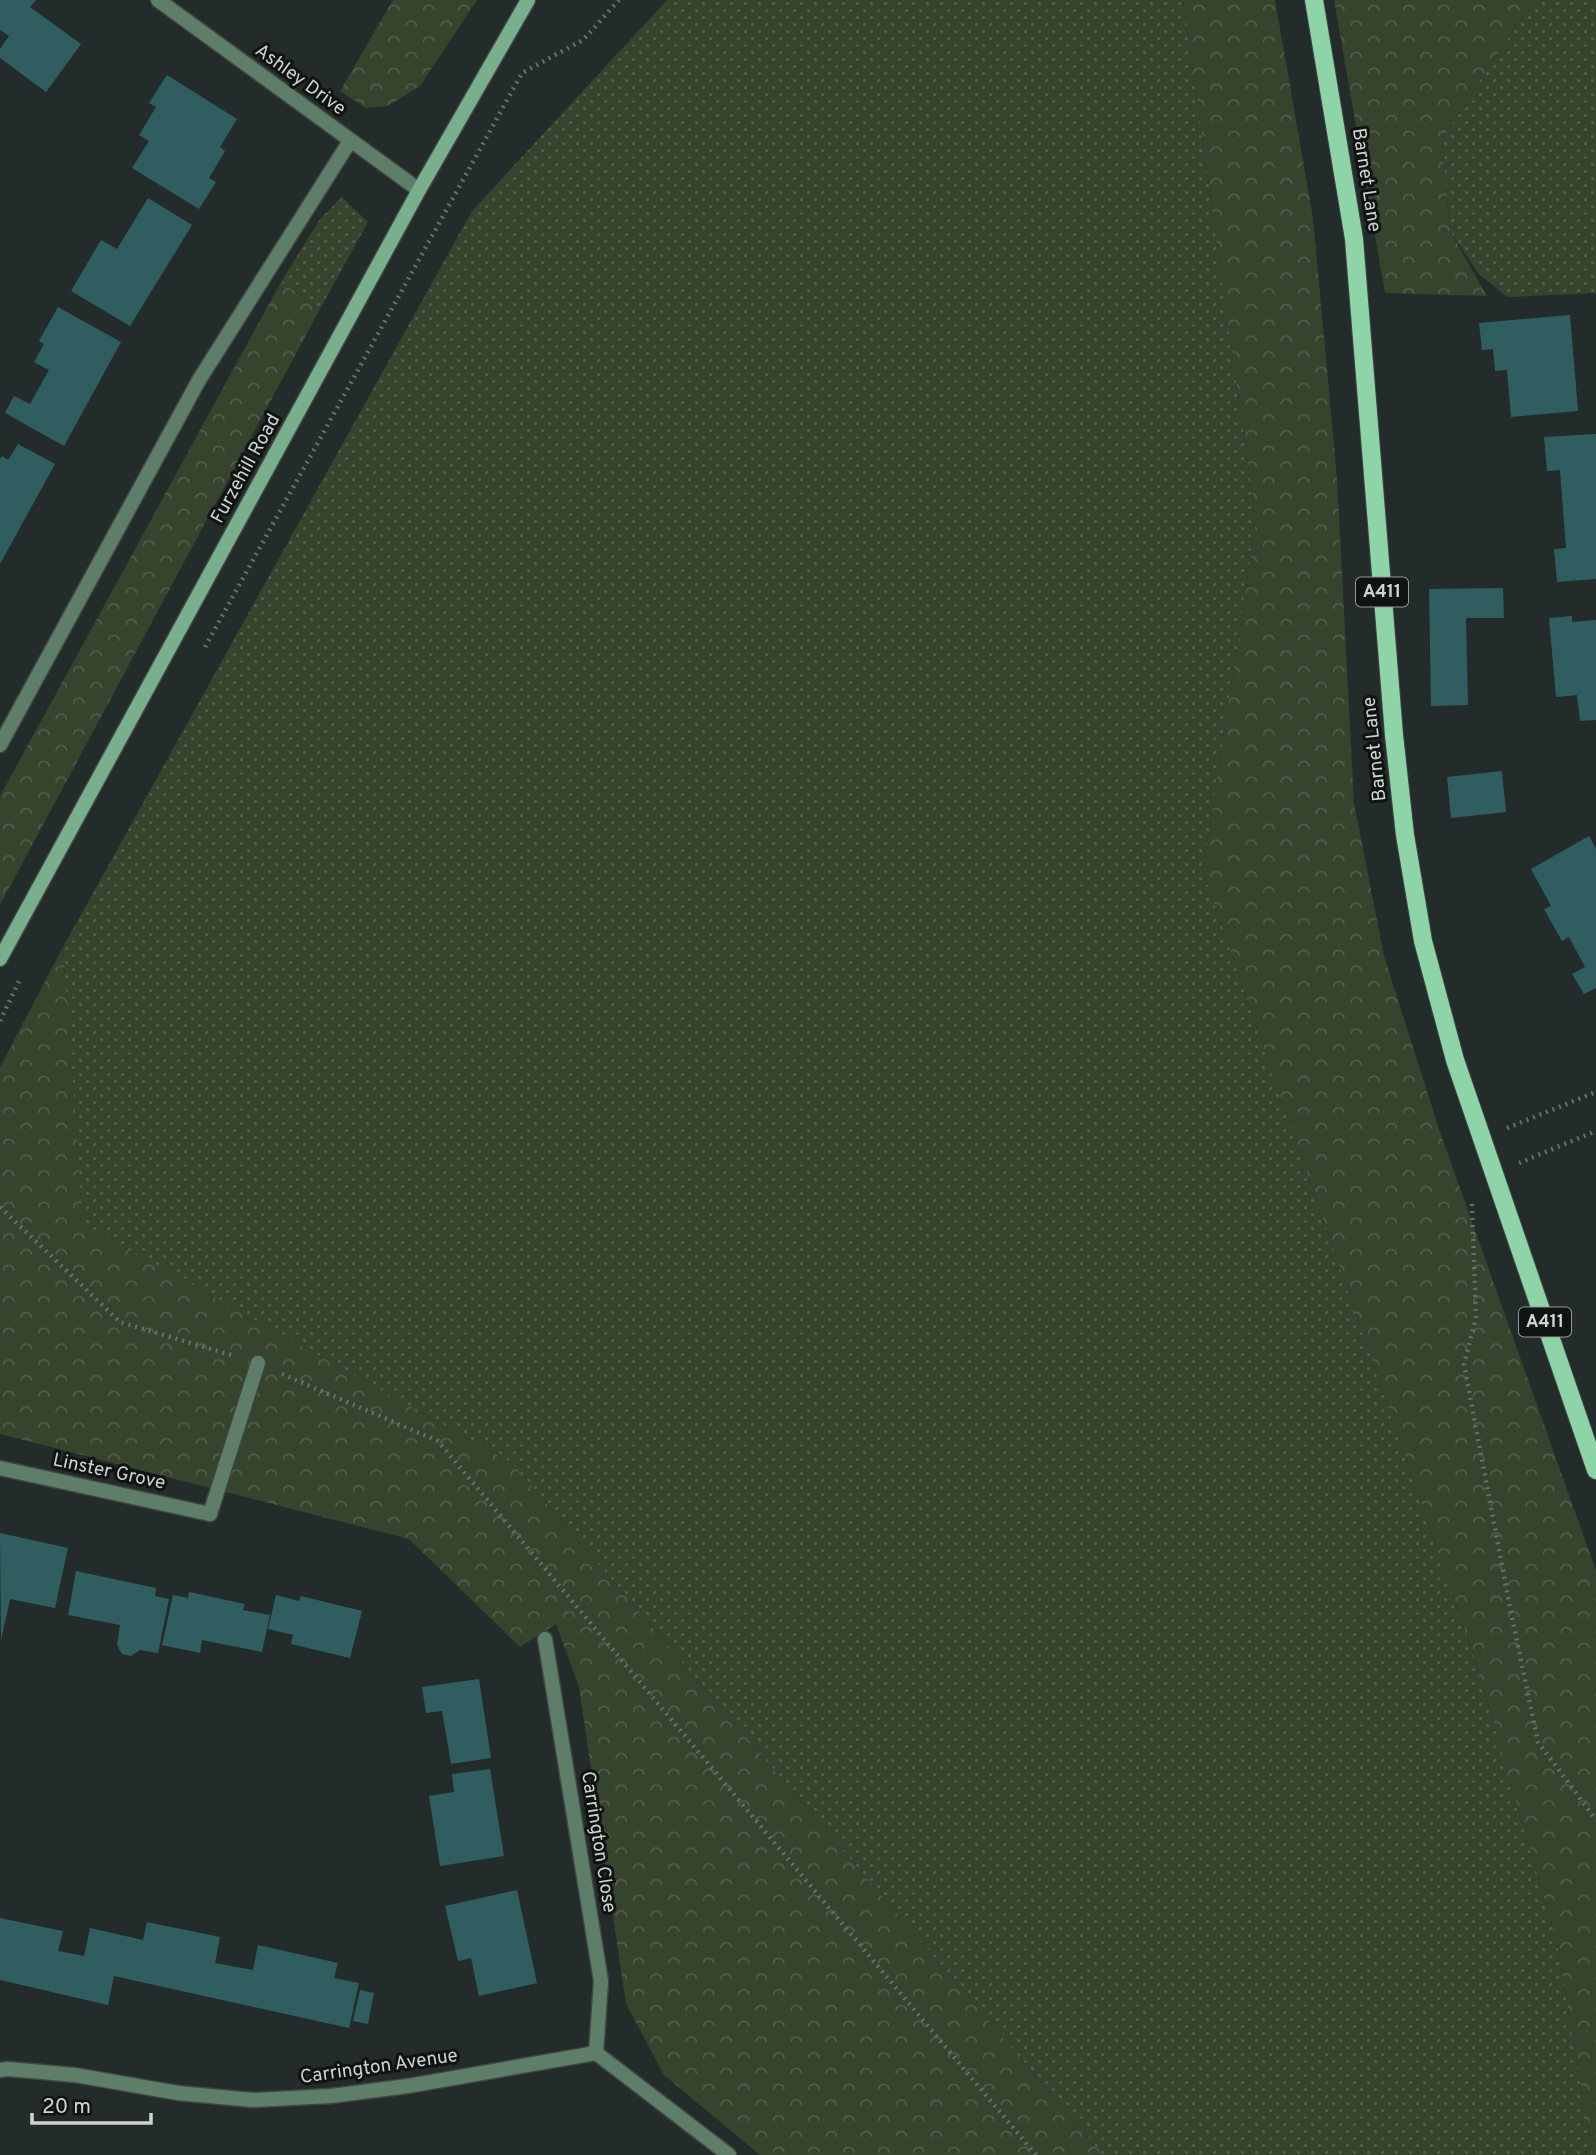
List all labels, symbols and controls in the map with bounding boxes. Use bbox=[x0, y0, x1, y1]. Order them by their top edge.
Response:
street label: Ashley Drive bbox=[250, 39, 350, 121]
street label: Barnet Lane bbox=[1346, 126, 1386, 234]
street label: Furzehill Road bbox=[206, 410, 286, 528]
road number: A411 bbox=[1356, 578, 1408, 606]
street label: Barnet Lane bbox=[1358, 696, 1392, 802]
road number: A411 bbox=[1519, 1308, 1571, 1336]
street label: Linster Grove bbox=[51, 1448, 167, 1496]
street label: Carrington Close bbox=[575, 1770, 621, 1914]
street label: Carrington Avenue bbox=[299, 2044, 459, 2090]
scale bar bbox=[32, 2082, 150, 2126]
text: 20 m bbox=[42, 2094, 91, 2121]

